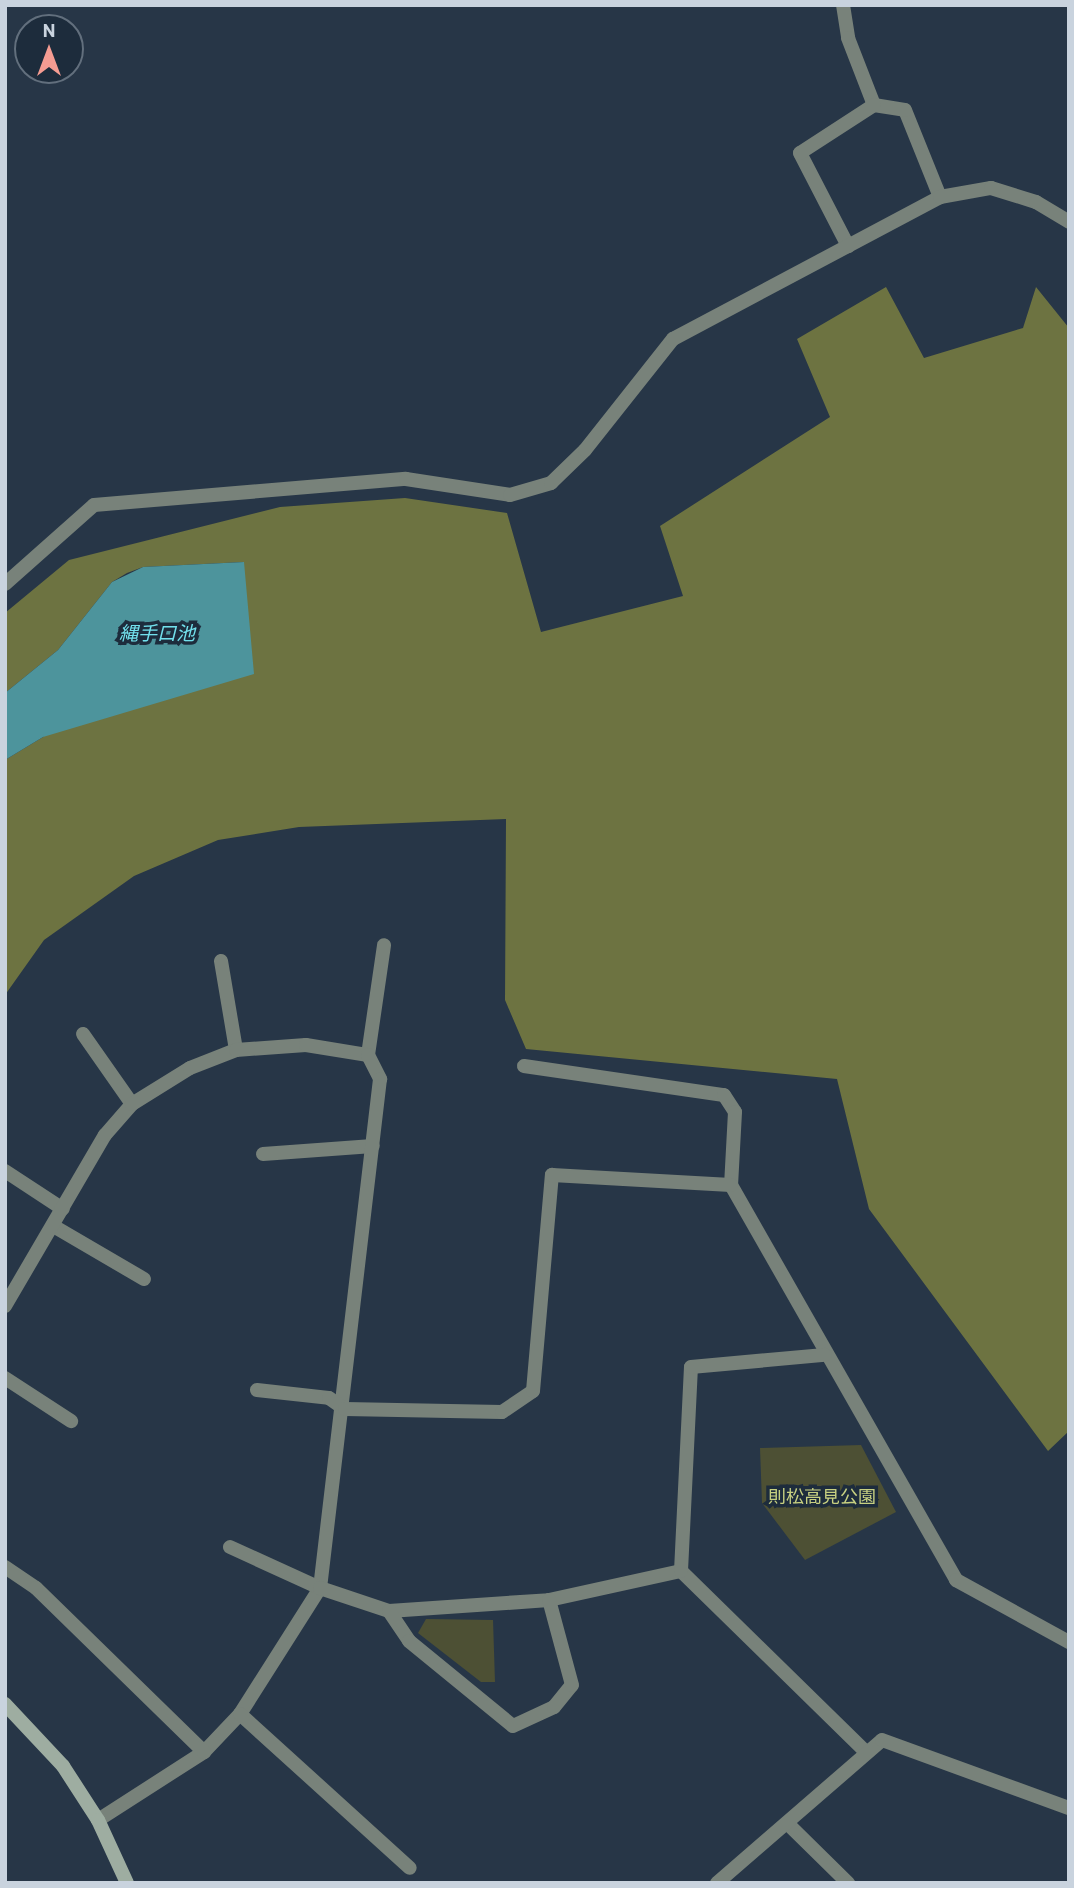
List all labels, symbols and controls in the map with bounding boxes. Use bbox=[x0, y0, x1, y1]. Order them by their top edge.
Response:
north arrow bbox=[14, 14, 84, 84]
text: N bbox=[43, 18, 55, 41]
water label: 縄手口池 bbox=[119, 622, 195, 644]
park label: 則松高見公園 bbox=[768, 1485, 876, 1507]

